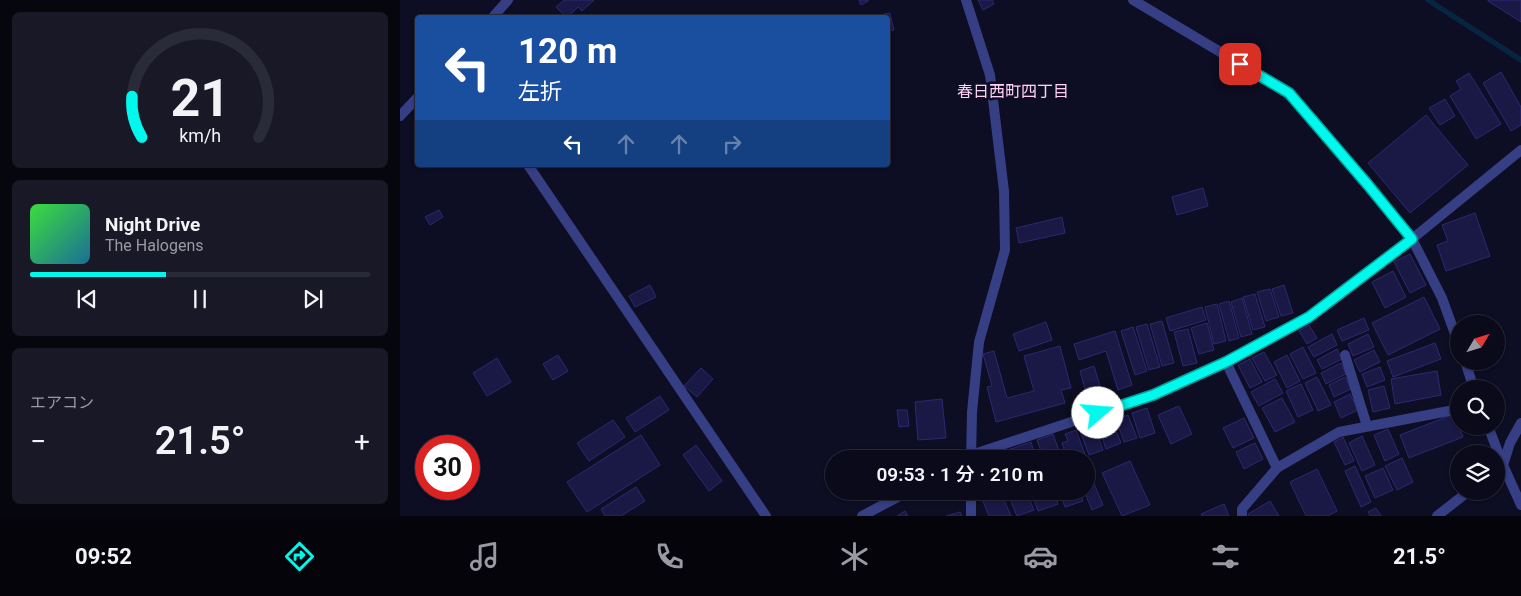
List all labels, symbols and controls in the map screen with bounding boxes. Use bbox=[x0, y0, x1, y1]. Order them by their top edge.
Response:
text: 120 m bbox=[518, 31, 617, 72]
icon: left bbox=[435, 35, 500, 100]
pin bbox=[1219, 43, 1261, 85]
icon: arrive bbox=[1226, 50, 1254, 78]
text: 21 bbox=[170, 68, 230, 129]
text: 左折 bbox=[518, 79, 562, 104]
district label: 春日西町四丁目 bbox=[957, 82, 1069, 101]
text: km/h bbox=[179, 125, 221, 146]
icon: left bbox=[559, 130, 587, 158]
icon: ahead bbox=[612, 130, 640, 158]
icon: ahead bbox=[665, 130, 693, 158]
icon: right bbox=[718, 130, 746, 158]
text: Night Drive bbox=[105, 213, 200, 236]
text: The Halogens bbox=[105, 236, 204, 255]
icon: previous bbox=[73, 285, 101, 313]
icon: pause bbox=[186, 285, 214, 313]
icon: next bbox=[299, 285, 327, 313]
north arrow bbox=[1450, 315, 1505, 370]
map controls bbox=[1450, 315, 1505, 500]
button: search bbox=[1450, 380, 1505, 435]
position arrow bbox=[1071, 386, 1123, 438]
text: エアコン bbox=[30, 393, 94, 412]
text: 21.5° bbox=[155, 419, 245, 463]
text: − bbox=[30, 425, 46, 458]
text: + bbox=[354, 425, 370, 458]
speed limit sign: 30 bbox=[415, 435, 480, 500]
button: layers bbox=[1450, 445, 1505, 500]
text: 09:53 · 1 分 · 210 m bbox=[877, 463, 1043, 486]
icon: directions bbox=[282, 539, 317, 574]
icon: music bbox=[467, 539, 502, 574]
icon: phone bbox=[652, 539, 687, 574]
icon: climate bbox=[837, 539, 872, 574]
icon: car bbox=[1023, 539, 1058, 574]
icon: filters bbox=[1208, 539, 1243, 574]
text: 09:52 bbox=[75, 544, 132, 569]
text: 21.5° bbox=[1393, 544, 1446, 569]

